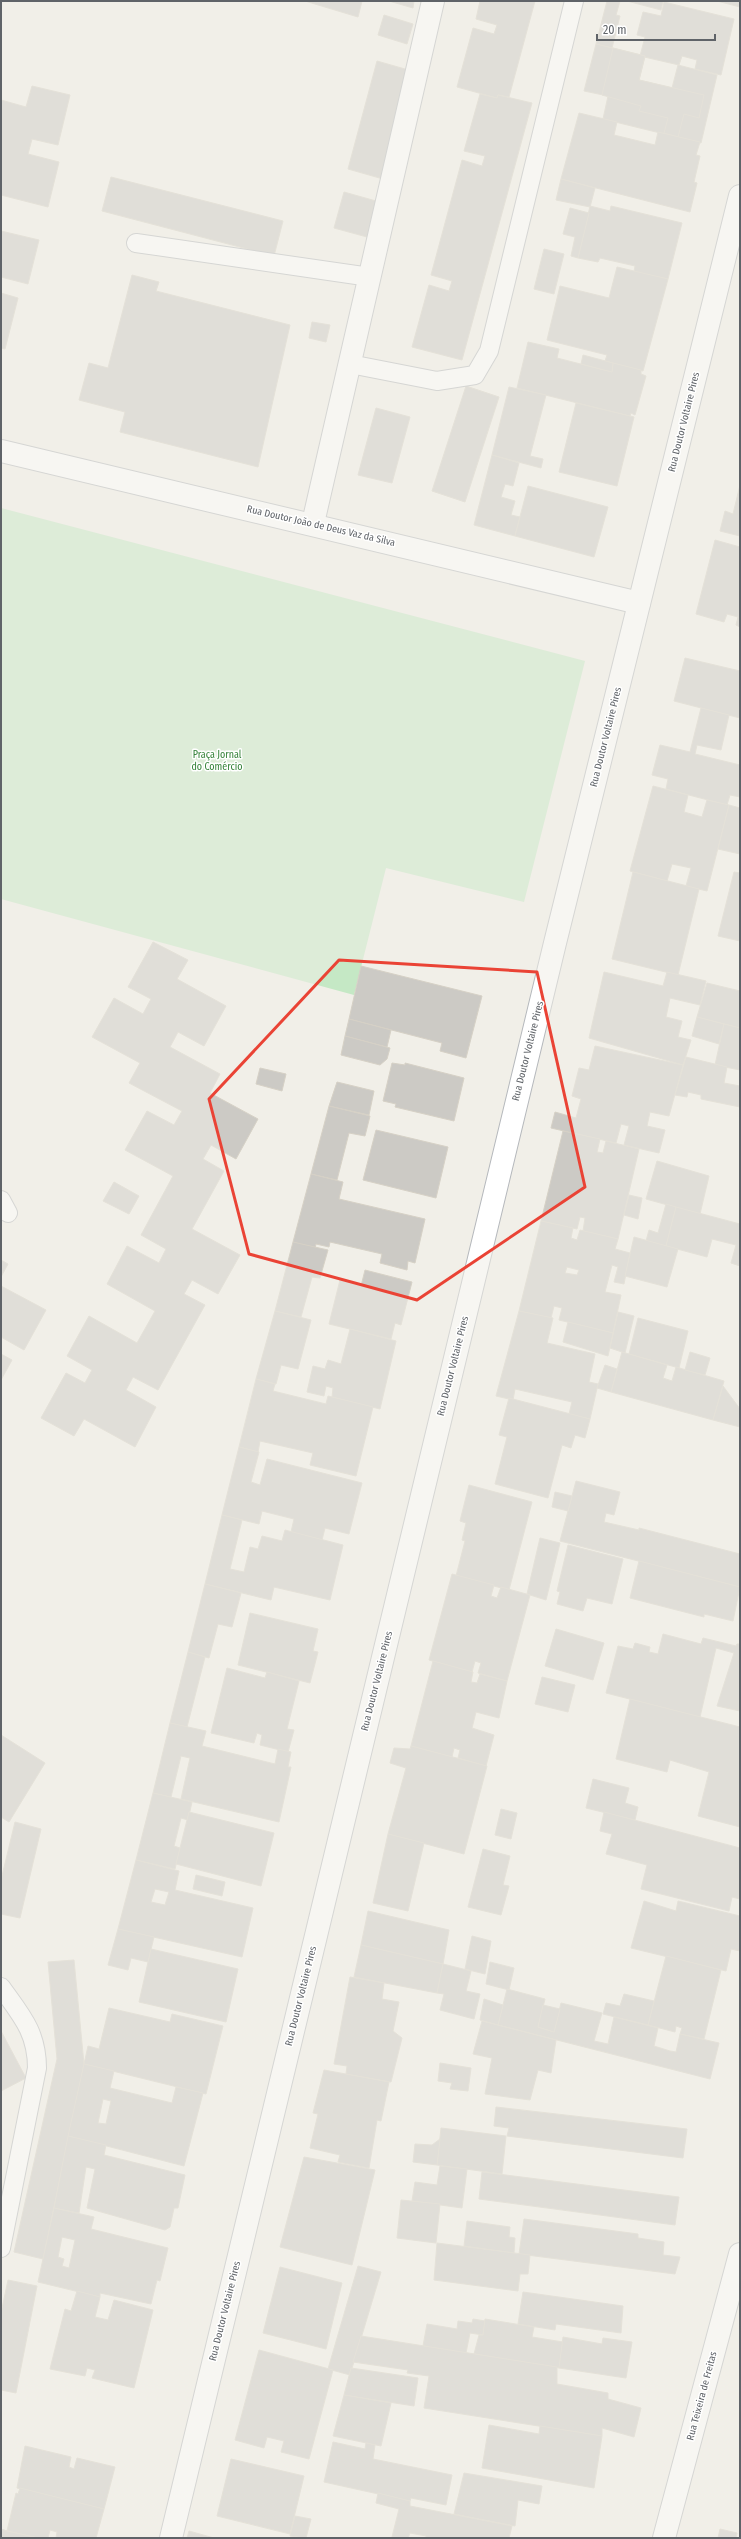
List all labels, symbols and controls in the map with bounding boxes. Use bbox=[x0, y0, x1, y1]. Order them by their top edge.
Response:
scale bar bbox=[597, 16, 715, 42]
text: 20 m bbox=[603, 23, 627, 37]
street label: Rua Doutor Voltaire Pires bbox=[666, 371, 702, 473]
street label: Rua Doutor João de Deus Vaz da Silva bbox=[246, 503, 396, 549]
street label: Rua Doutor Voltaire Pires bbox=[588, 686, 624, 788]
park label: Praça Jornal do Comércio bbox=[191, 749, 243, 773]
street label: Rua Doutor Voltaire Pires bbox=[510, 1000, 546, 1102]
street label: Rua Doutor Voltaire Pires bbox=[435, 1315, 471, 1417]
street label: Rua Doutor Voltaire Pires bbox=[359, 1630, 395, 1732]
street label: Rua Doutor Voltaire Pires bbox=[283, 1945, 319, 2047]
street label: Rua Doutor Voltaire Pires bbox=[207, 2260, 243, 2362]
street label: Rua Teixeira de Freitas bbox=[684, 2350, 720, 2442]

